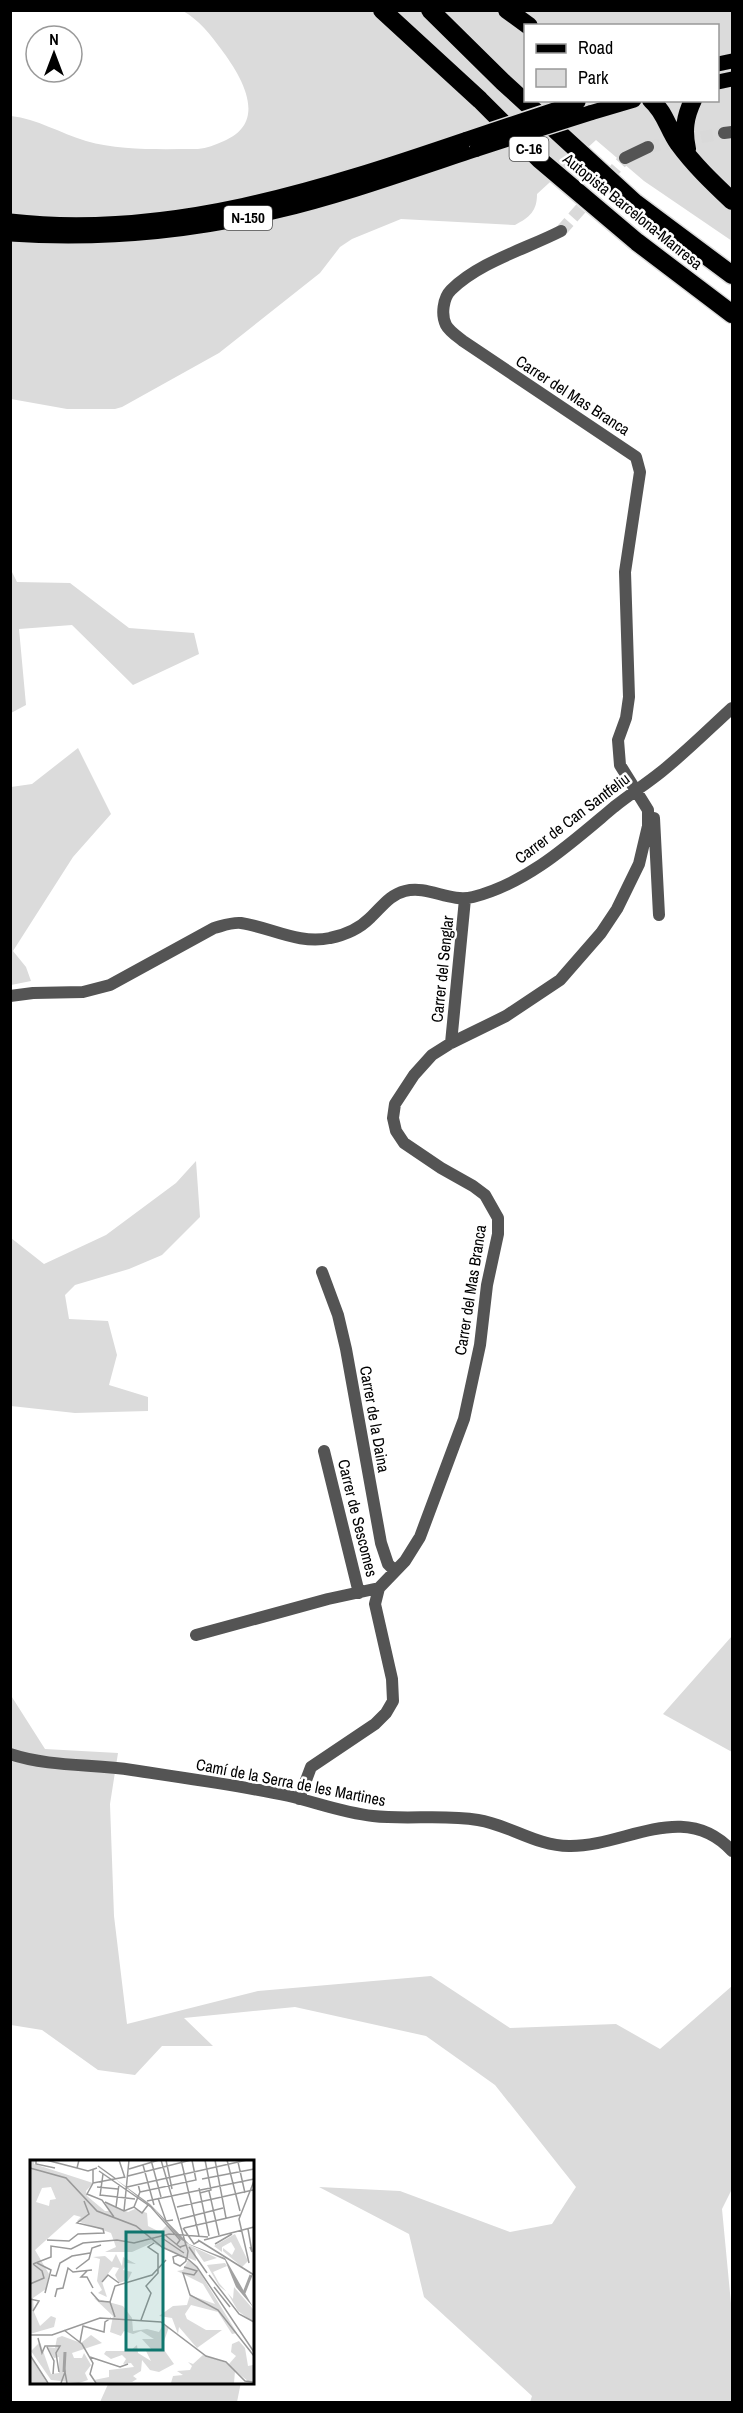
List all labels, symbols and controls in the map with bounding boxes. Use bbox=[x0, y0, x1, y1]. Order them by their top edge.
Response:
north arrow bbox=[24, 24, 84, 84]
legend bbox=[524, 24, 719, 102]
text: N bbox=[49, 28, 59, 50]
text: Road bbox=[578, 35, 613, 60]
text: Park bbox=[578, 65, 609, 90]
road number: C-16 bbox=[510, 137, 548, 161]
street label: Autopista Barcelona-Manresa bbox=[558, 147, 708, 275]
road number: N-150 bbox=[224, 206, 272, 230]
street label: Carrer del Mas Branca bbox=[512, 350, 635, 441]
street label: Carrer de Can Santfeliu bbox=[510, 768, 634, 868]
street label: Carrer del Senglar bbox=[425, 914, 459, 1023]
street label: Carrer del Mas Branca bbox=[449, 1222, 491, 1357]
street label: Carrer de la Daina bbox=[355, 1364, 395, 1475]
street label: Carrer de Sescomes bbox=[333, 1457, 383, 1579]
street label: Camí de la Serra de les Martines bbox=[194, 1753, 388, 1811]
inset map bbox=[30, 2160, 254, 2383]

